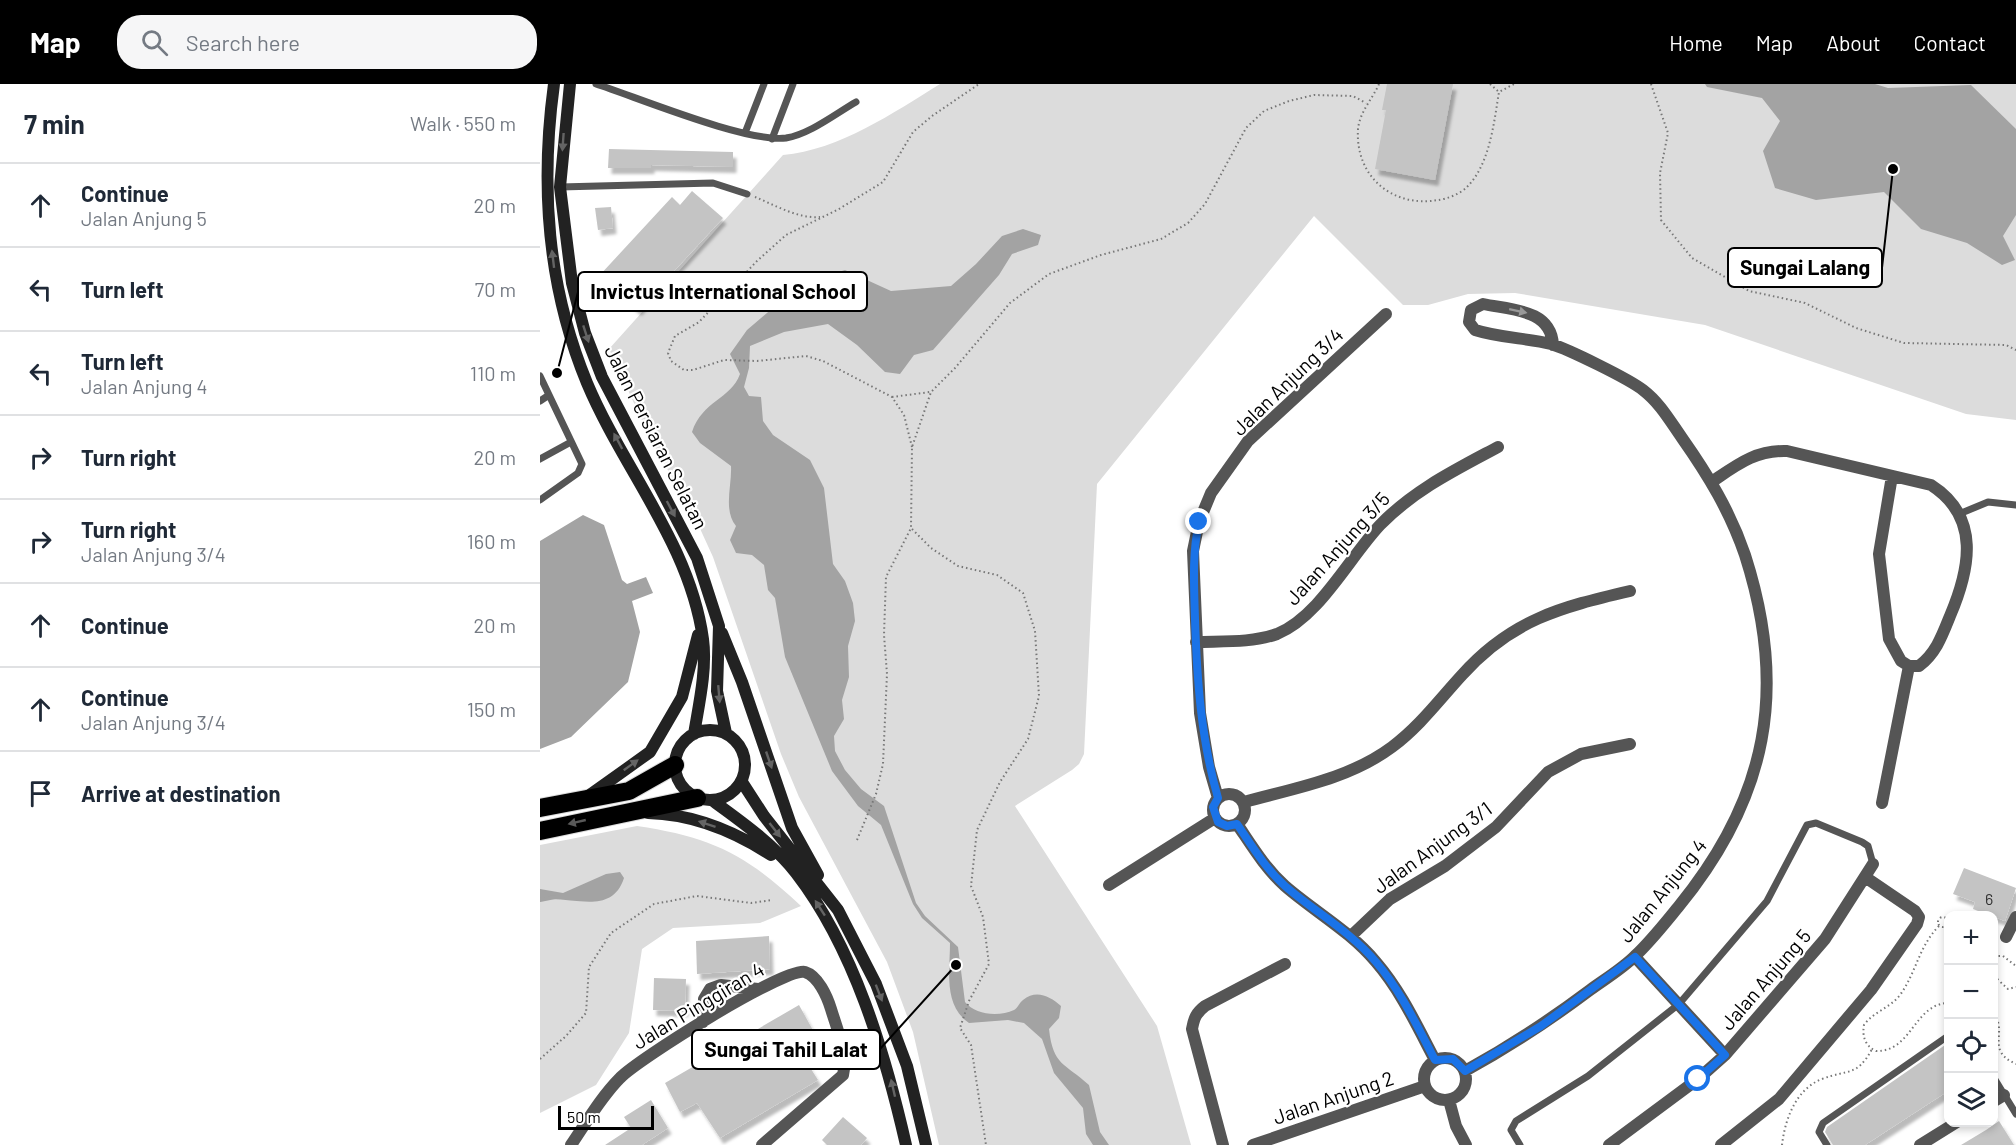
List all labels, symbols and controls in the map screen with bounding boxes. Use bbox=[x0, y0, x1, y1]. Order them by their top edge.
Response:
search box bbox=[117, 15, 537, 69]
text: Map bbox=[30, 25, 81, 59]
icon: search bbox=[138, 26, 171, 59]
text: Search here bbox=[186, 29, 300, 55]
text: Home bbox=[1669, 30, 1723, 55]
text: Map bbox=[1756, 30, 1793, 55]
text: About bbox=[1826, 30, 1881, 55]
text: Contact bbox=[1914, 30, 1986, 55]
text: 7 min bbox=[24, 108, 85, 139]
text: Walk · 550 m bbox=[410, 111, 516, 135]
one-way arrow bbox=[559, 133, 568, 152]
text: Continue bbox=[81, 180, 169, 206]
icon: ahead bbox=[24, 189, 57, 222]
text: 20 m bbox=[473, 193, 516, 217]
text: Jalan Anjung 5 bbox=[81, 206, 207, 230]
callout: Sungai Lalang bbox=[1728, 248, 1882, 287]
one-way arrow bbox=[548, 249, 558, 268]
text: Sungai Lalang bbox=[1740, 254, 1870, 279]
callout: Invictus International School bbox=[578, 272, 867, 311]
icon: left bbox=[24, 273, 57, 306]
text: Turn left bbox=[81, 276, 164, 302]
text: 70 m bbox=[475, 277, 516, 301]
text: Invictus International School bbox=[590, 278, 856, 303]
one-way arrow bbox=[1509, 307, 1528, 316]
street label: Jalan Anjung 3/4 bbox=[1227, 322, 1347, 440]
one-way arrow bbox=[582, 325, 591, 343]
street label: Jalan Persiaran Selatan bbox=[600, 341, 714, 533]
text: Turn left bbox=[81, 348, 164, 374]
icon: left bbox=[24, 357, 57, 390]
text: 110 m bbox=[470, 361, 516, 385]
text: Jalan Anjung 4 bbox=[81, 374, 207, 398]
one-way arrow bbox=[613, 433, 622, 450]
icon: right bbox=[24, 441, 57, 474]
text: Turn right bbox=[81, 444, 176, 470]
text: 20 m bbox=[473, 445, 516, 469]
street label: Jalan Anjung 3/5 bbox=[1280, 486, 1394, 610]
one-way arrow bbox=[666, 501, 676, 518]
route end bbox=[1185, 508, 1211, 534]
text: Turn right bbox=[81, 516, 176, 542]
icon: right bbox=[24, 525, 57, 558]
text: 160 m bbox=[467, 529, 516, 553]
text: Jalan Anjung 3/4 bbox=[81, 542, 226, 566]
icon: ahead bbox=[24, 609, 57, 642]
text: Continue bbox=[81, 612, 169, 638]
text: 20 m bbox=[473, 613, 516, 637]
text: Continue bbox=[81, 684, 169, 710]
one-way arrow bbox=[714, 685, 724, 704]
icon: ahead bbox=[24, 693, 57, 726]
text: 150 m bbox=[467, 697, 516, 721]
text: Jalan Anjung 3/4 bbox=[81, 710, 226, 734]
one-way arrow bbox=[764, 751, 774, 769]
one-way arrow bbox=[623, 759, 639, 771]
icon: arrive bbox=[24, 777, 57, 810]
text: Arrive at destination bbox=[81, 780, 280, 806]
street label: Jalan Anjung 3/1 bbox=[1368, 796, 1496, 898]
one-way arrow bbox=[568, 818, 587, 828]
one-way arrow bbox=[698, 819, 716, 828]
one-way arrow bbox=[768, 822, 781, 838]
street label: Jalan Anjung 4 bbox=[1613, 833, 1711, 947]
house number: 6 bbox=[1985, 889, 1993, 908]
one-way arrow bbox=[814, 900, 825, 916]
map controls bbox=[1944, 911, 1998, 1127]
button: + bbox=[1944, 911, 1998, 965]
street label: Jalan Anjung 5 bbox=[1715, 924, 1815, 1034]
street label: Jalan Pinggiran 4 bbox=[628, 956, 768, 1054]
button: − bbox=[1944, 965, 1998, 1019]
one-way arrow bbox=[874, 985, 884, 1003]
button: locate bbox=[1944, 1019, 1998, 1073]
callout: Sungai Tahil Lalat bbox=[692, 1030, 880, 1069]
text: Sungai Tahil Lalat bbox=[704, 1036, 868, 1061]
street label: Jalan Anjung 2 bbox=[1269, 1065, 1397, 1129]
route start bbox=[1684, 1065, 1710, 1091]
button: layers bbox=[1944, 1073, 1998, 1127]
one-way arrow bbox=[888, 1079, 898, 1097]
scale bar bbox=[558, 1103, 654, 1130]
text: 50 m bbox=[567, 1107, 601, 1126]

